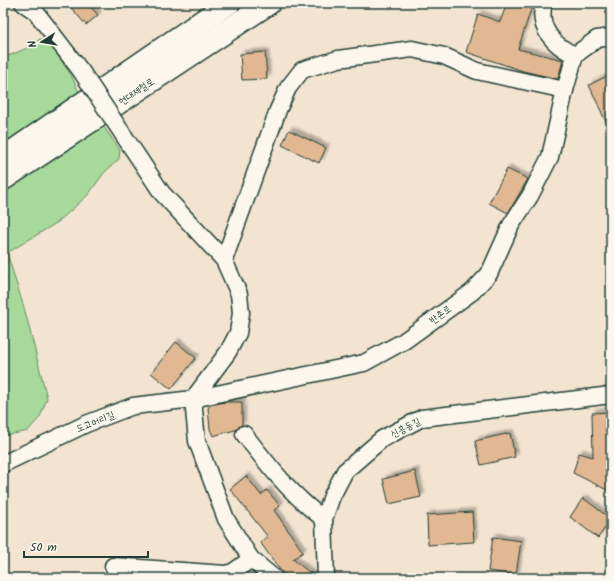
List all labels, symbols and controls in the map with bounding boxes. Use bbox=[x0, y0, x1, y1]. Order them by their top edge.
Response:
north arrow bbox=[22, 22, 62, 62]
text: N bbox=[24, 39, 43, 49]
street label: 현대제철로 bbox=[115, 74, 158, 110]
street label: 반촌로 bbox=[426, 301, 455, 328]
street label: 도고머리길 bbox=[74, 407, 117, 437]
street label: 신흥동길 bbox=[387, 413, 423, 442]
scale bar bbox=[24, 533, 148, 559]
text: 50 m bbox=[30, 538, 57, 557]

